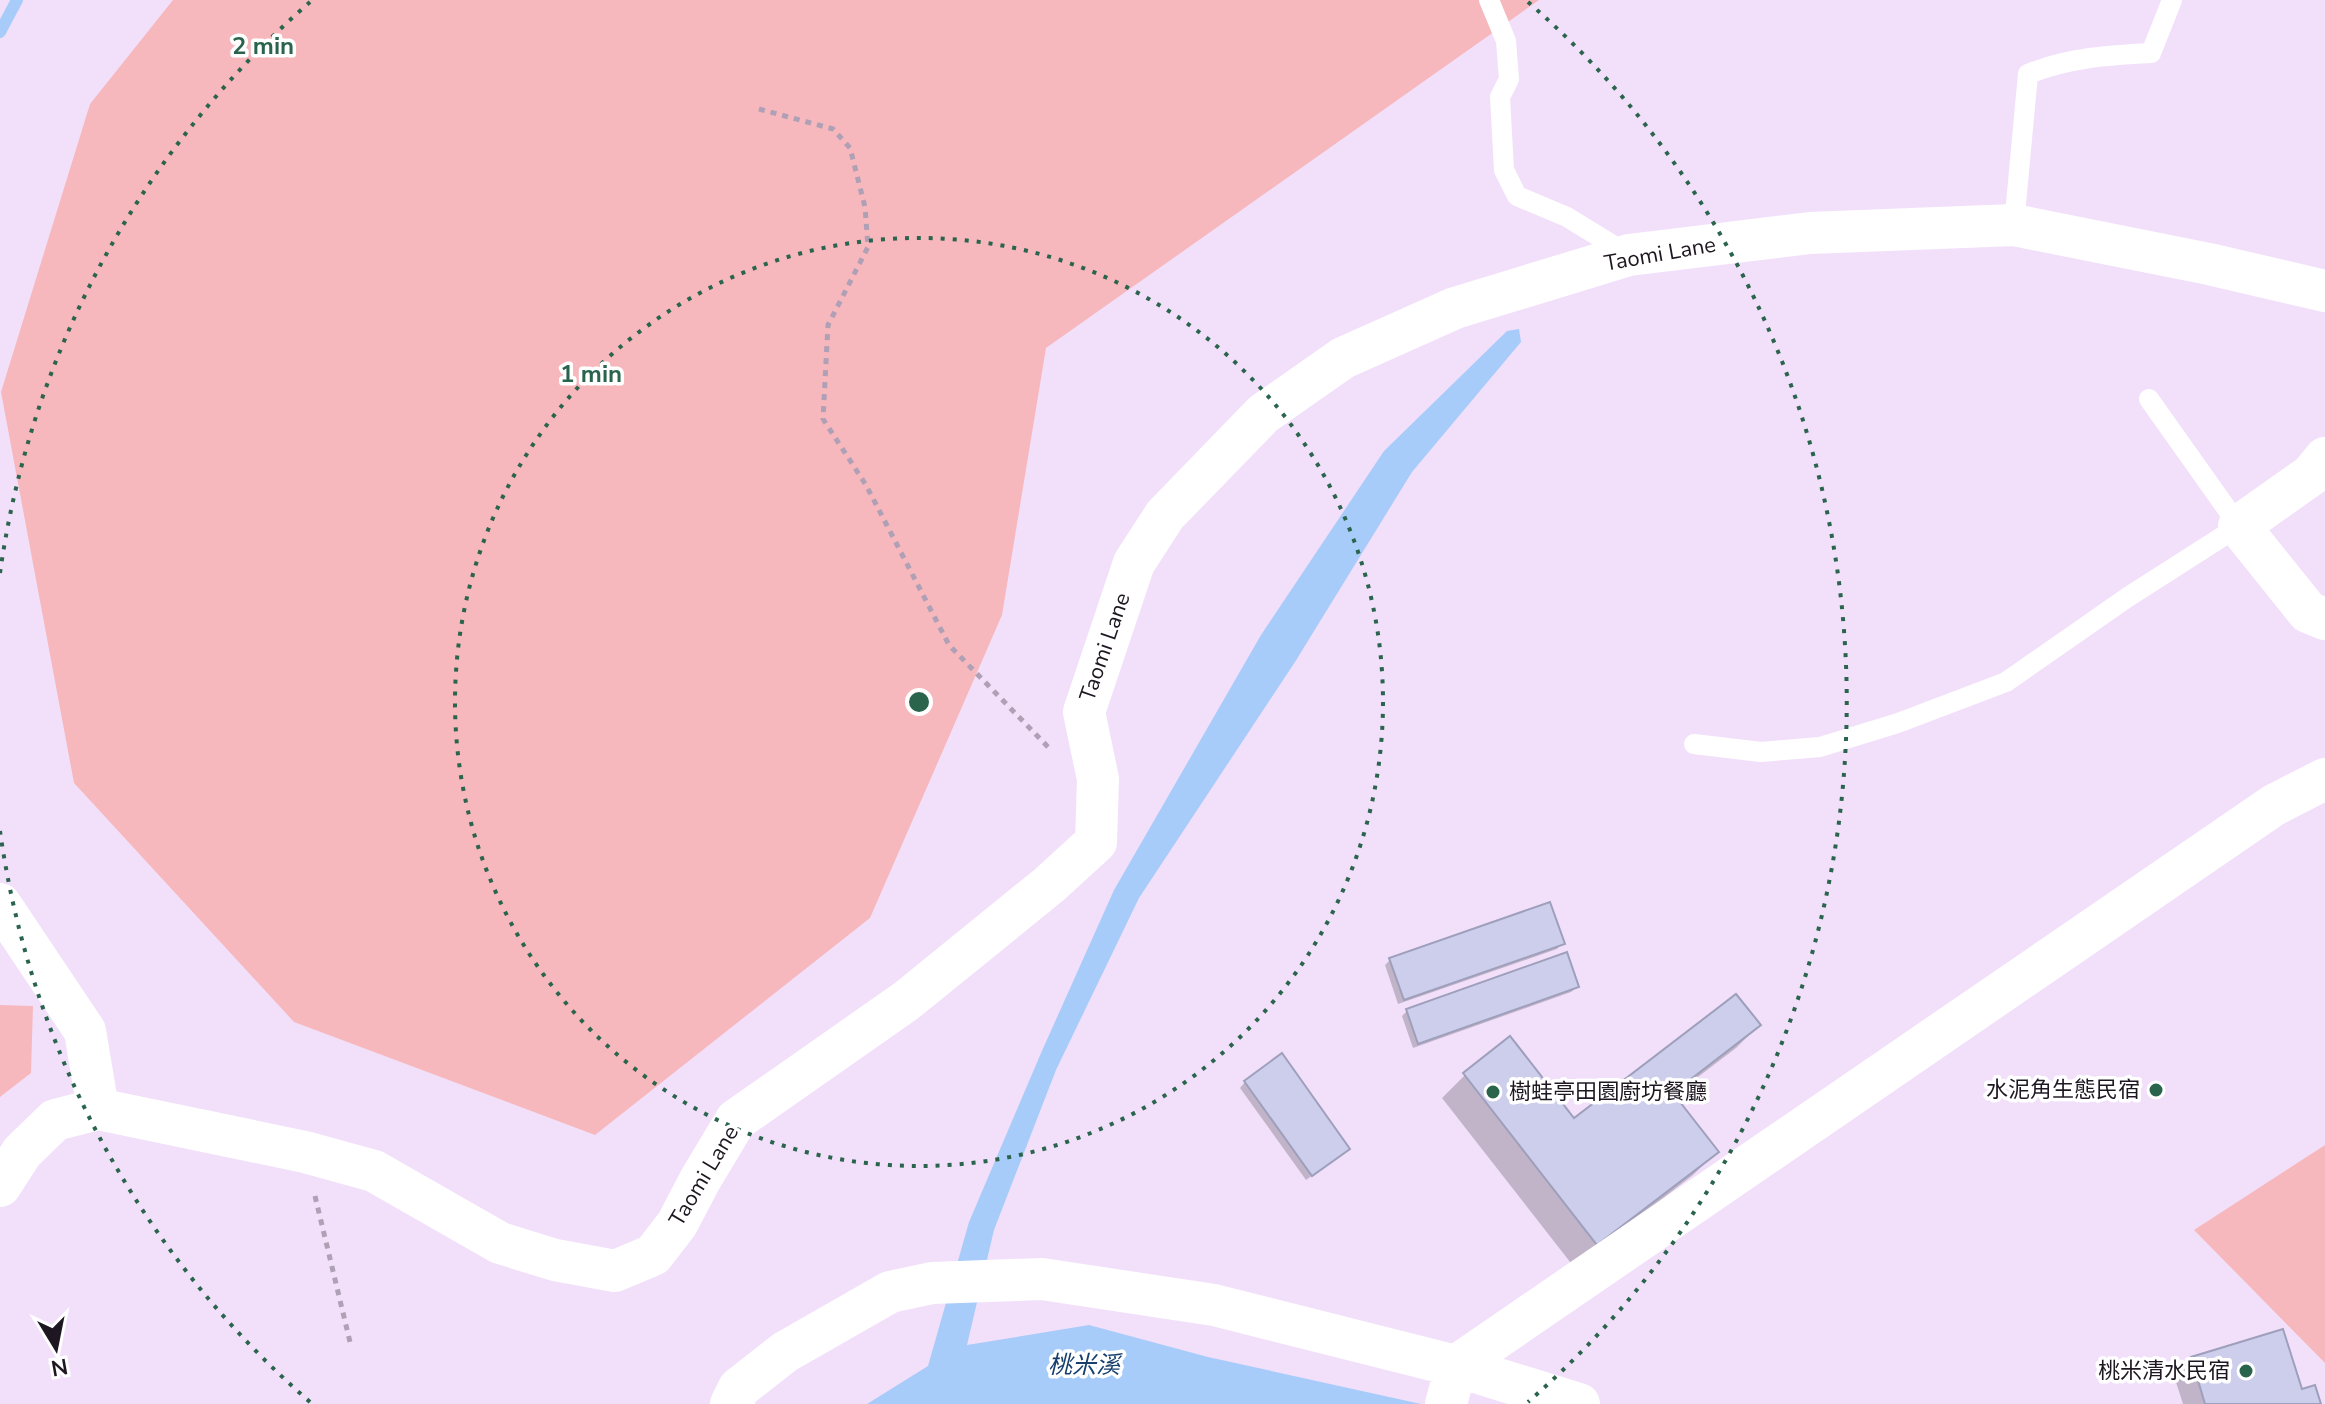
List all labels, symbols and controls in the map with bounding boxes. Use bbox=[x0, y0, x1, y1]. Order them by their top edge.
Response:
text: 2 min bbox=[232, 30, 294, 62]
street label: Taomi Lane bbox=[1602, 229, 1718, 279]
text: 1 min bbox=[560, 358, 622, 390]
street label: Taomi Lane bbox=[1072, 589, 1138, 705]
centre of rings bbox=[905, 688, 933, 716]
place label: 水泥角生態民宿 bbox=[1986, 1075, 2140, 1105]
place label: 樹蛙亭田園廚坊餐廳 bbox=[1509, 1077, 1707, 1107]
marker: 水泥角生態民宿 bbox=[2147, 1081, 2165, 1099]
marker: 樹蛙亭田園廚坊餐廳 bbox=[1484, 1083, 1502, 1101]
street label: Taomi Lane bbox=[662, 1120, 746, 1232]
north arrow bbox=[16, 1308, 96, 1388]
water label: 桃米溪 bbox=[1048, 1349, 1123, 1381]
text: N bbox=[49, 1351, 70, 1383]
place label: 桃米清水民宿 bbox=[2098, 1356, 2230, 1386]
marker: 桃米清水民宿 bbox=[2237, 1362, 2255, 1380]

